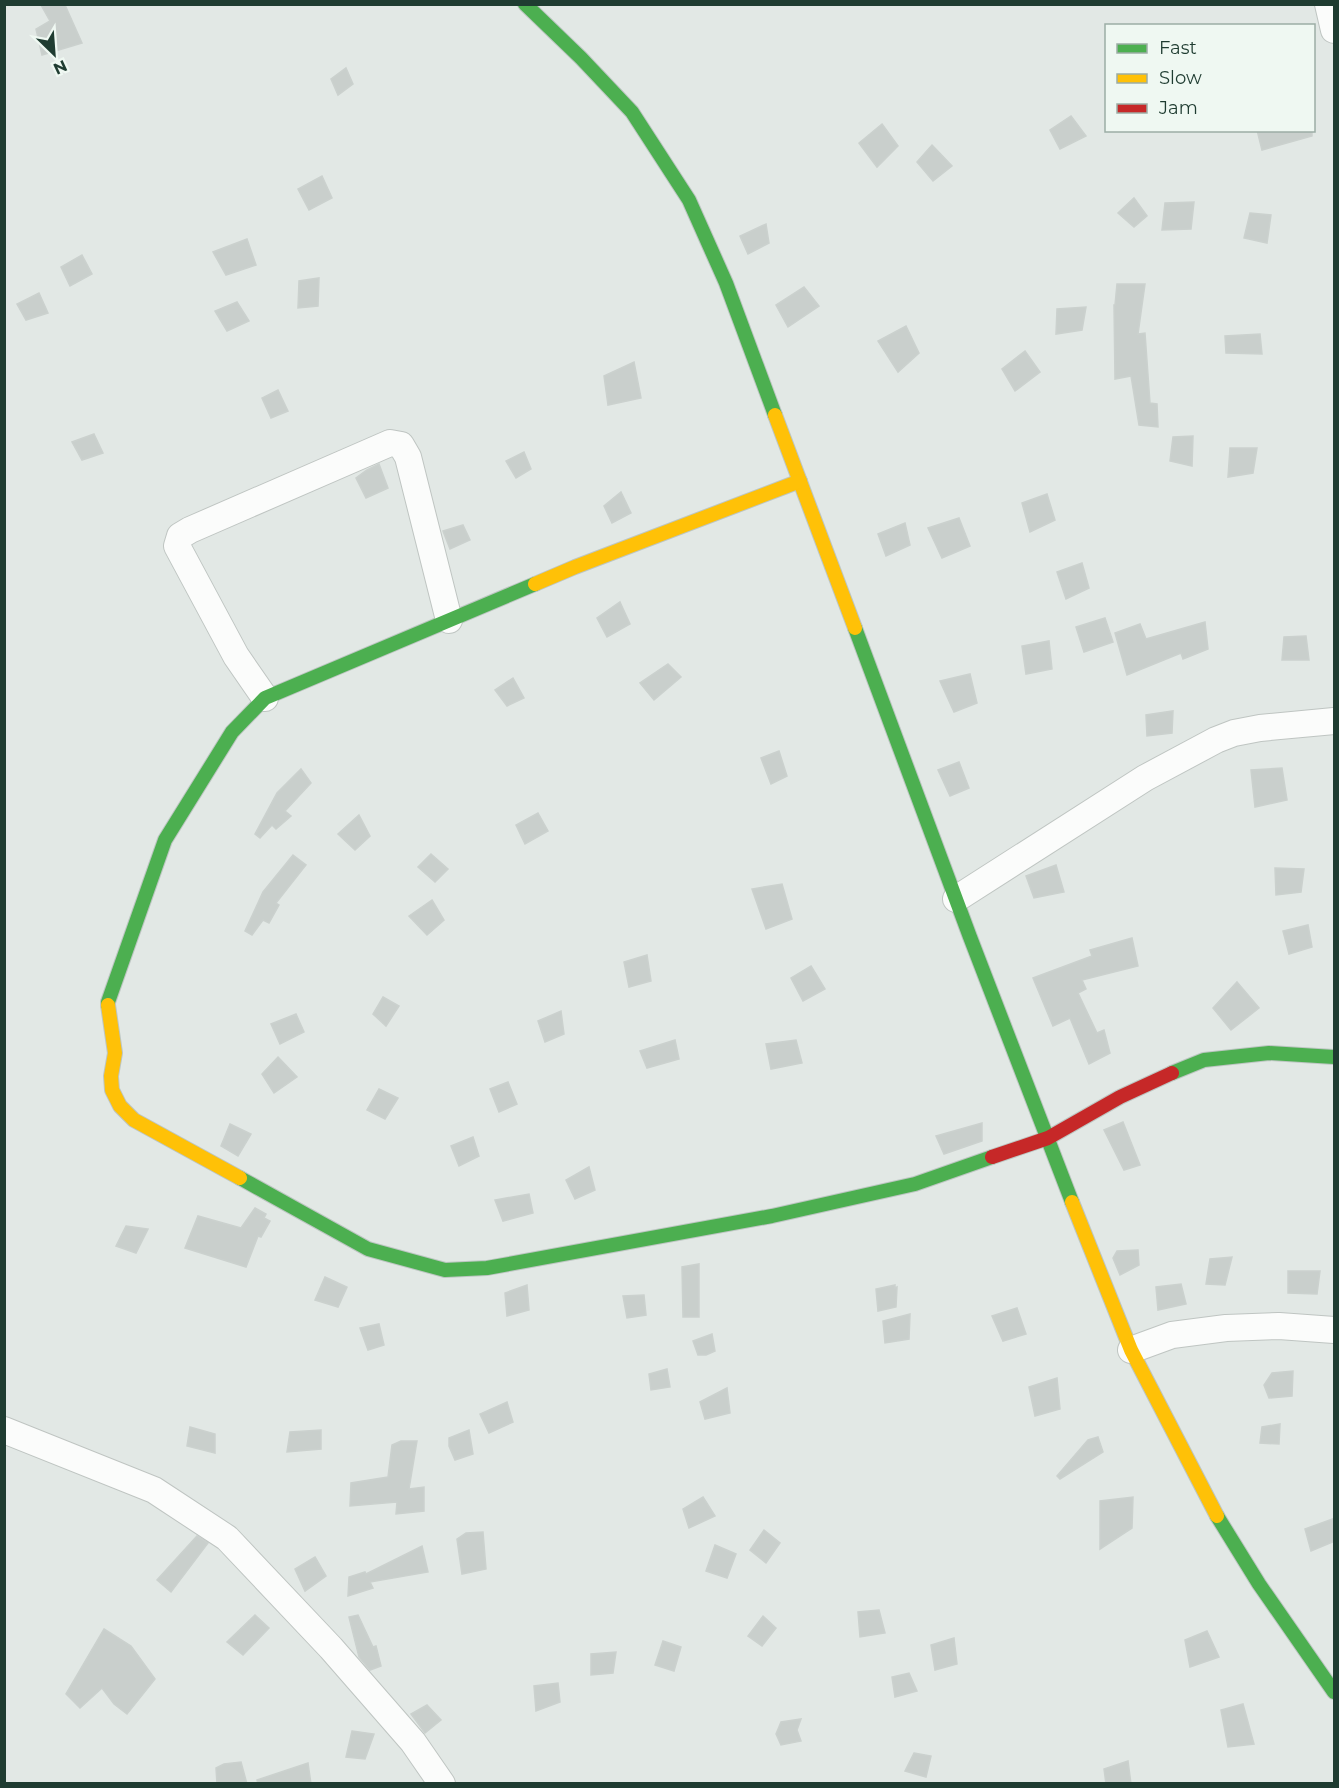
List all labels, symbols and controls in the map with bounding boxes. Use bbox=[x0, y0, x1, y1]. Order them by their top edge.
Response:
north arrow bbox=[24, 24, 84, 84]
legend bbox=[1105, 24, 1315, 132]
text: Fast bbox=[1159, 37, 1197, 59]
text: N bbox=[50, 56, 70, 78]
text: Slow bbox=[1159, 67, 1202, 89]
text: Jam bbox=[1158, 97, 1198, 119]

